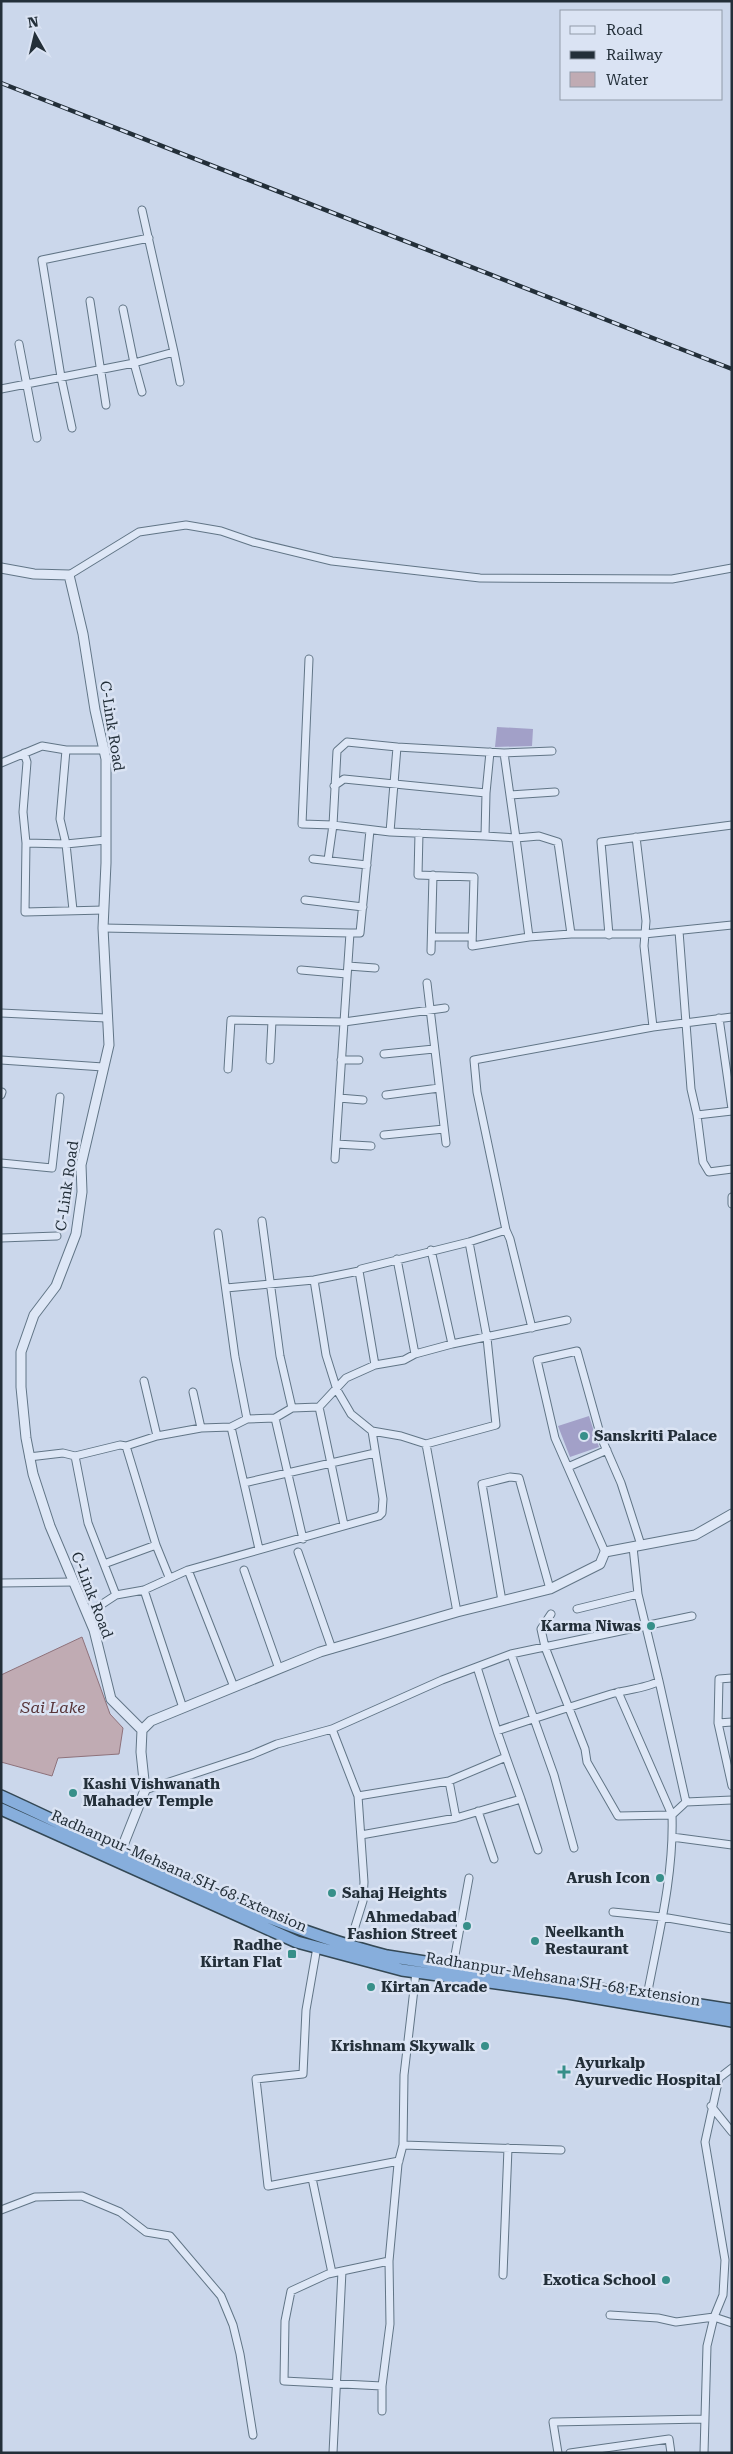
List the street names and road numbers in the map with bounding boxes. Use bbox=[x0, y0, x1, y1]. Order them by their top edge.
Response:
street label: C-Link Road bbox=[96, 680, 128, 773]
street label: C-Link Road bbox=[52, 1139, 82, 1232]
street label: C-Link Road bbox=[67, 1549, 117, 1641]
street label: Radhanpur-Mehsana SH-68 Extension bbox=[48, 1806, 310, 1936]
street label: Radhanpur-Mehsana SH-68 Extension bbox=[424, 1948, 702, 2010]

